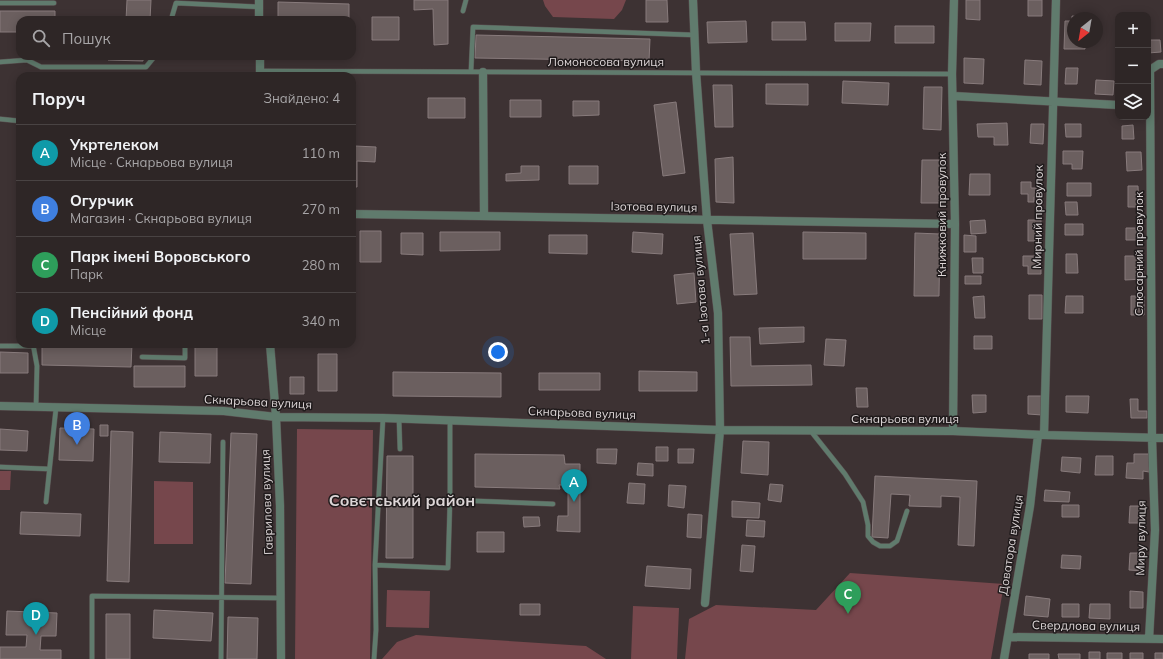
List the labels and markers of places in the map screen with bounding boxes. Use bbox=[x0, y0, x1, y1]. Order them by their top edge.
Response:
pin: B bbox=[64, 412, 90, 445]
pin: A bbox=[561, 469, 587, 502]
pin: C bbox=[835, 581, 861, 614]
pin: D bbox=[23, 602, 49, 635]

